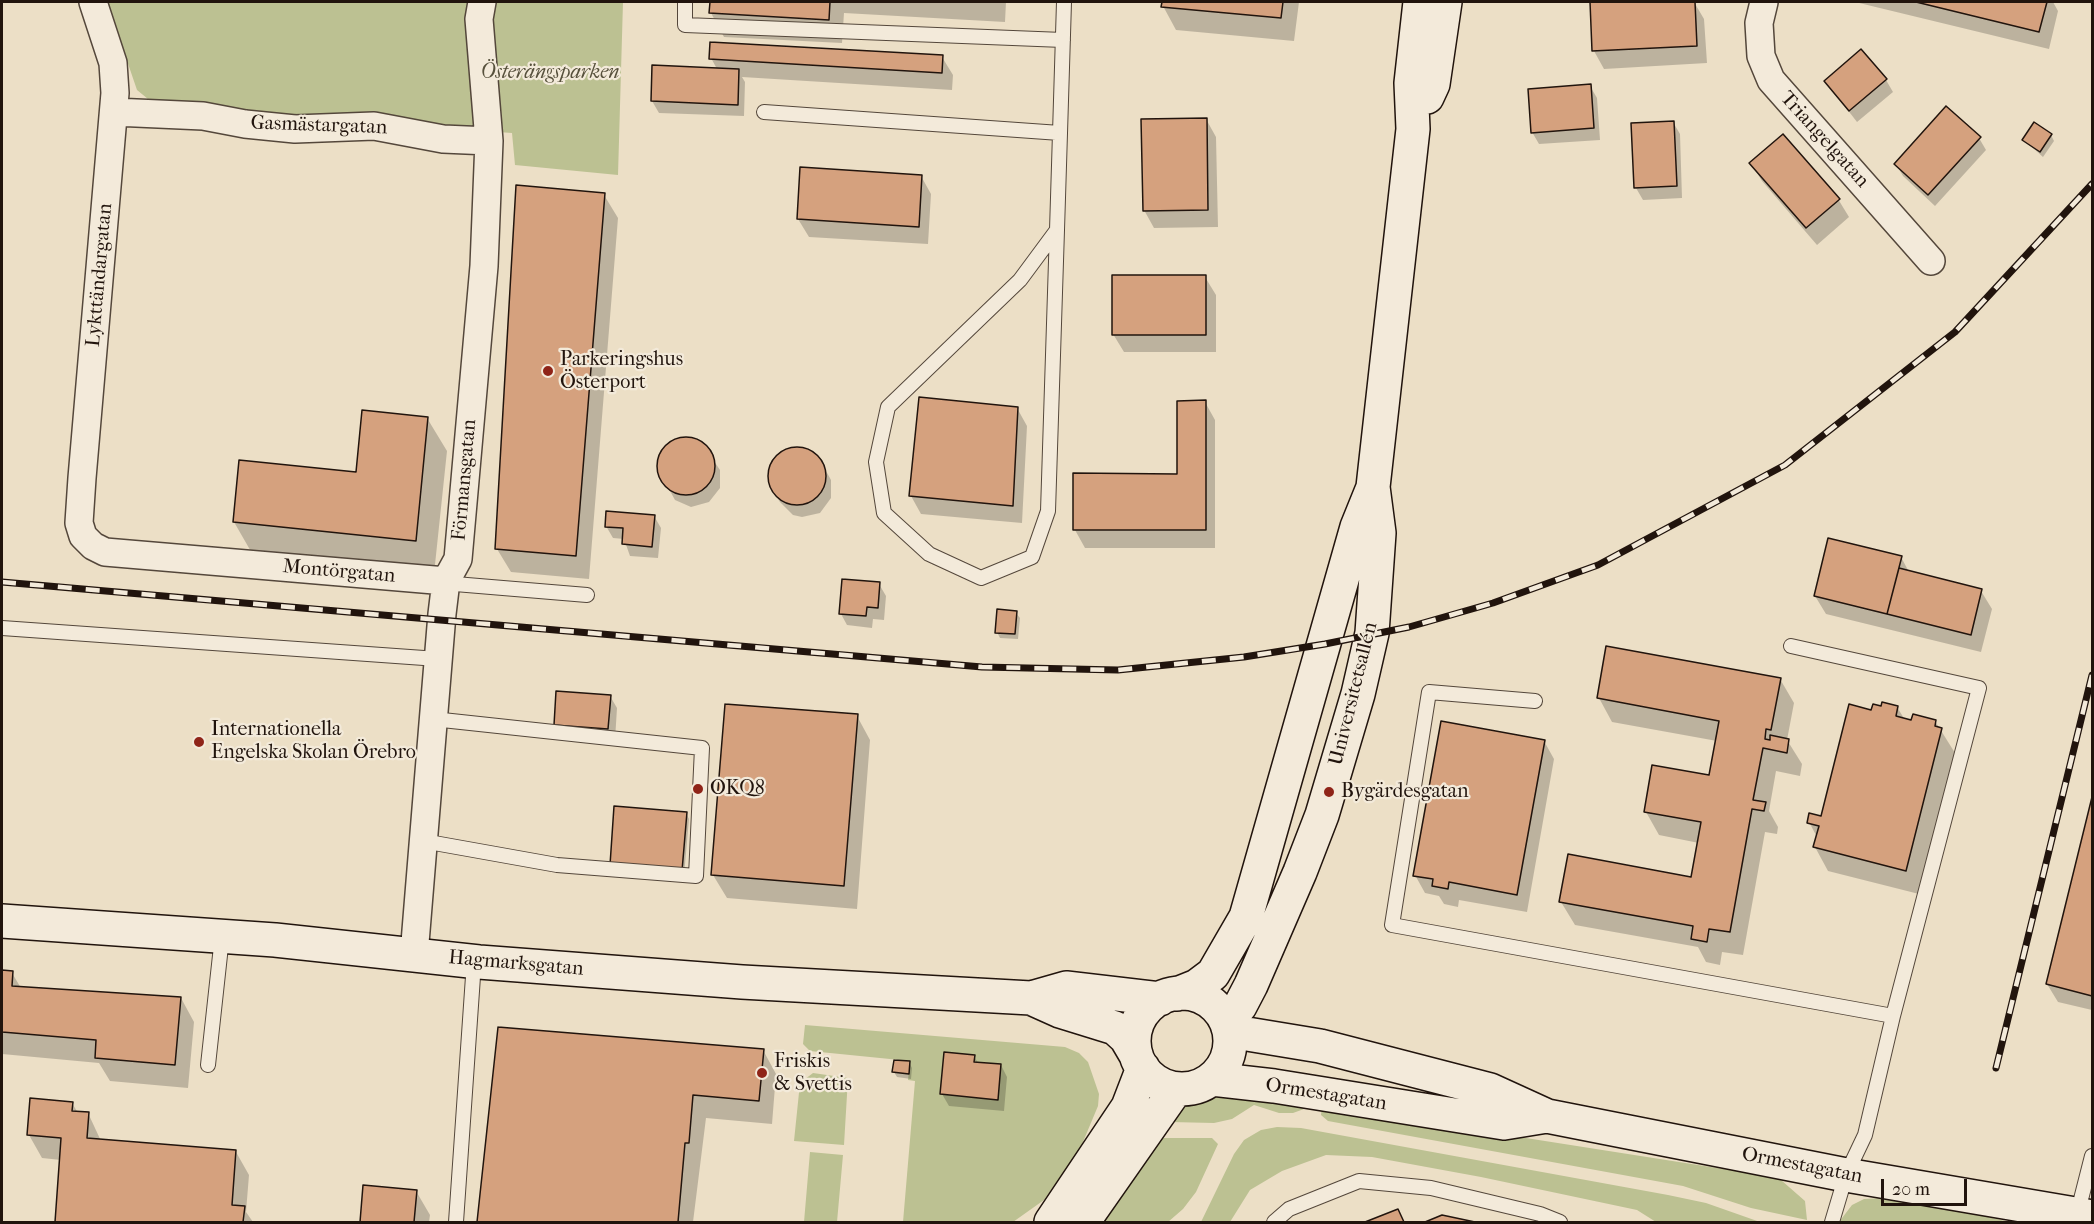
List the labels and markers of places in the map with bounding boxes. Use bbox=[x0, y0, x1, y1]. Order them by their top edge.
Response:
place label: Parkeringshus Österport bbox=[560, 348, 683, 395]
marker: Parkeringshus Österport bbox=[541, 364, 555, 378]
place label: Internationella Engelska Skolan Örebro bbox=[211, 718, 416, 765]
marker: Internationella Engelska Skolan Örebro bbox=[192, 735, 206, 749]
place label: OKQ8 bbox=[710, 777, 765, 801]
place label: Bygärdesgatan bbox=[1341, 780, 1469, 804]
marker: OKQ8 bbox=[691, 782, 705, 796]
marker: Bygärdesgatan bbox=[1322, 785, 1336, 799]
place label: Friskis & Svettis bbox=[774, 1050, 852, 1097]
marker: Friskis & Svettis bbox=[755, 1066, 769, 1080]

